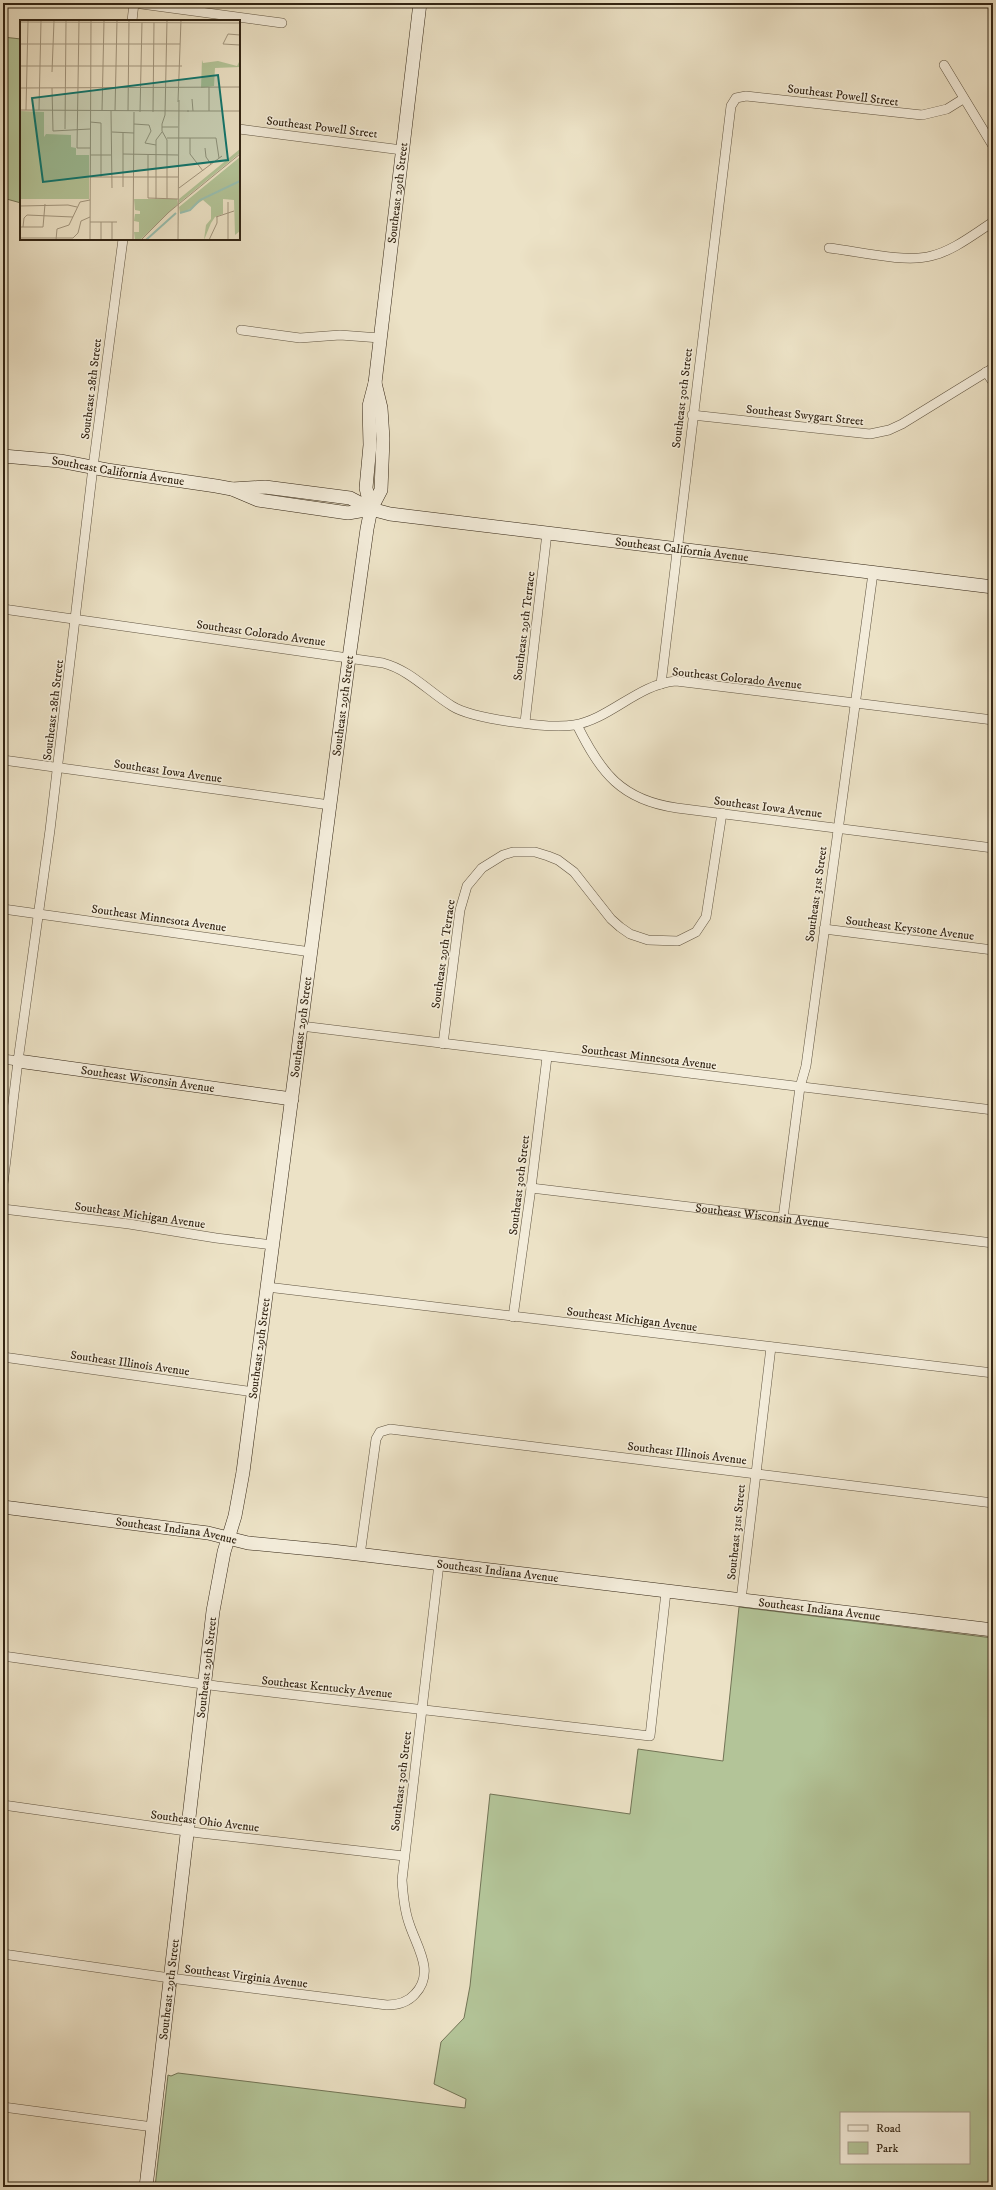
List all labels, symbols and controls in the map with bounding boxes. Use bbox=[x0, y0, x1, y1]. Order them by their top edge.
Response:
inset map bbox=[20, 20, 240, 240]
street label: Southeast Powell Street bbox=[787, 81, 900, 110]
street label: Southeast Powell Street bbox=[266, 113, 379, 142]
street label: Southeast 29th Street bbox=[385, 141, 411, 244]
street label: Southeast 28th Street bbox=[78, 338, 105, 440]
street label: Southeast 30th Street bbox=[669, 347, 696, 449]
street label: Southeast Swygart Street bbox=[745, 402, 865, 429]
street label: Southeast California Avenue bbox=[51, 453, 185, 489]
street label: Southeast California Avenue bbox=[614, 534, 749, 565]
street label: Southeast 29th Terrace bbox=[510, 570, 539, 682]
street label: Southeast Colorado Avenue bbox=[195, 617, 326, 650]
street label: Southeast 29th Street bbox=[329, 654, 357, 757]
street label: Southeast 28th Street bbox=[40, 659, 67, 761]
street label: Southeast Colorado Avenue bbox=[671, 664, 802, 693]
street label: Southeast Iowa Avenue bbox=[113, 756, 223, 787]
street label: Southeast Iowa Avenue bbox=[713, 793, 823, 822]
street label: Southeast 31st Street bbox=[802, 845, 831, 943]
street label: Southeast 29th Terrace bbox=[428, 898, 459, 1010]
street label: Southeast Minnesota Avenue bbox=[91, 902, 227, 935]
street label: Southeast Keystone Avenue bbox=[845, 913, 975, 944]
street label: Southeast 29th Street bbox=[287, 976, 315, 1078]
street label: Southeast Minnesota Avenue bbox=[581, 1042, 717, 1073]
street label: Southeast Wisconsin Avenue bbox=[80, 1063, 215, 1096]
street label: Southeast 30th Street bbox=[506, 1134, 533, 1236]
street label: Southeast Michigan Avenue bbox=[74, 1199, 206, 1232]
street label: Southeast Wisconsin Avenue bbox=[695, 1201, 830, 1231]
street label: Southeast 29th Street bbox=[246, 1297, 274, 1400]
street label: Southeast Michigan Avenue bbox=[566, 1304, 698, 1335]
street label: Southeast Illinois Avenue bbox=[69, 1348, 190, 1379]
street label: Southeast Illinois Avenue bbox=[626, 1439, 747, 1468]
street label: Southeast 31st Street bbox=[724, 1483, 749, 1581]
street label: Southeast Indiana Avenue bbox=[115, 1514, 238, 1548]
street label: Southeast Indiana Avenue bbox=[436, 1557, 559, 1586]
street label: Southeast Indiana Avenue bbox=[757, 1595, 881, 1624]
street label: Southeast 29th Street bbox=[194, 1616, 220, 1719]
street label: Southeast Kentucky Avenue bbox=[261, 1673, 393, 1702]
street label: Southeast 30th Street bbox=[388, 1730, 415, 1832]
street label: Southeast Ohio Avenue bbox=[150, 1807, 260, 1836]
street label: Southeast 29th Street bbox=[156, 1938, 183, 2041]
street label: Southeast Virginia Avenue bbox=[183, 1961, 308, 1992]
legend bbox=[840, 2112, 970, 2164]
text: Road bbox=[876, 2121, 901, 2136]
text: Park bbox=[876, 2141, 898, 2156]

